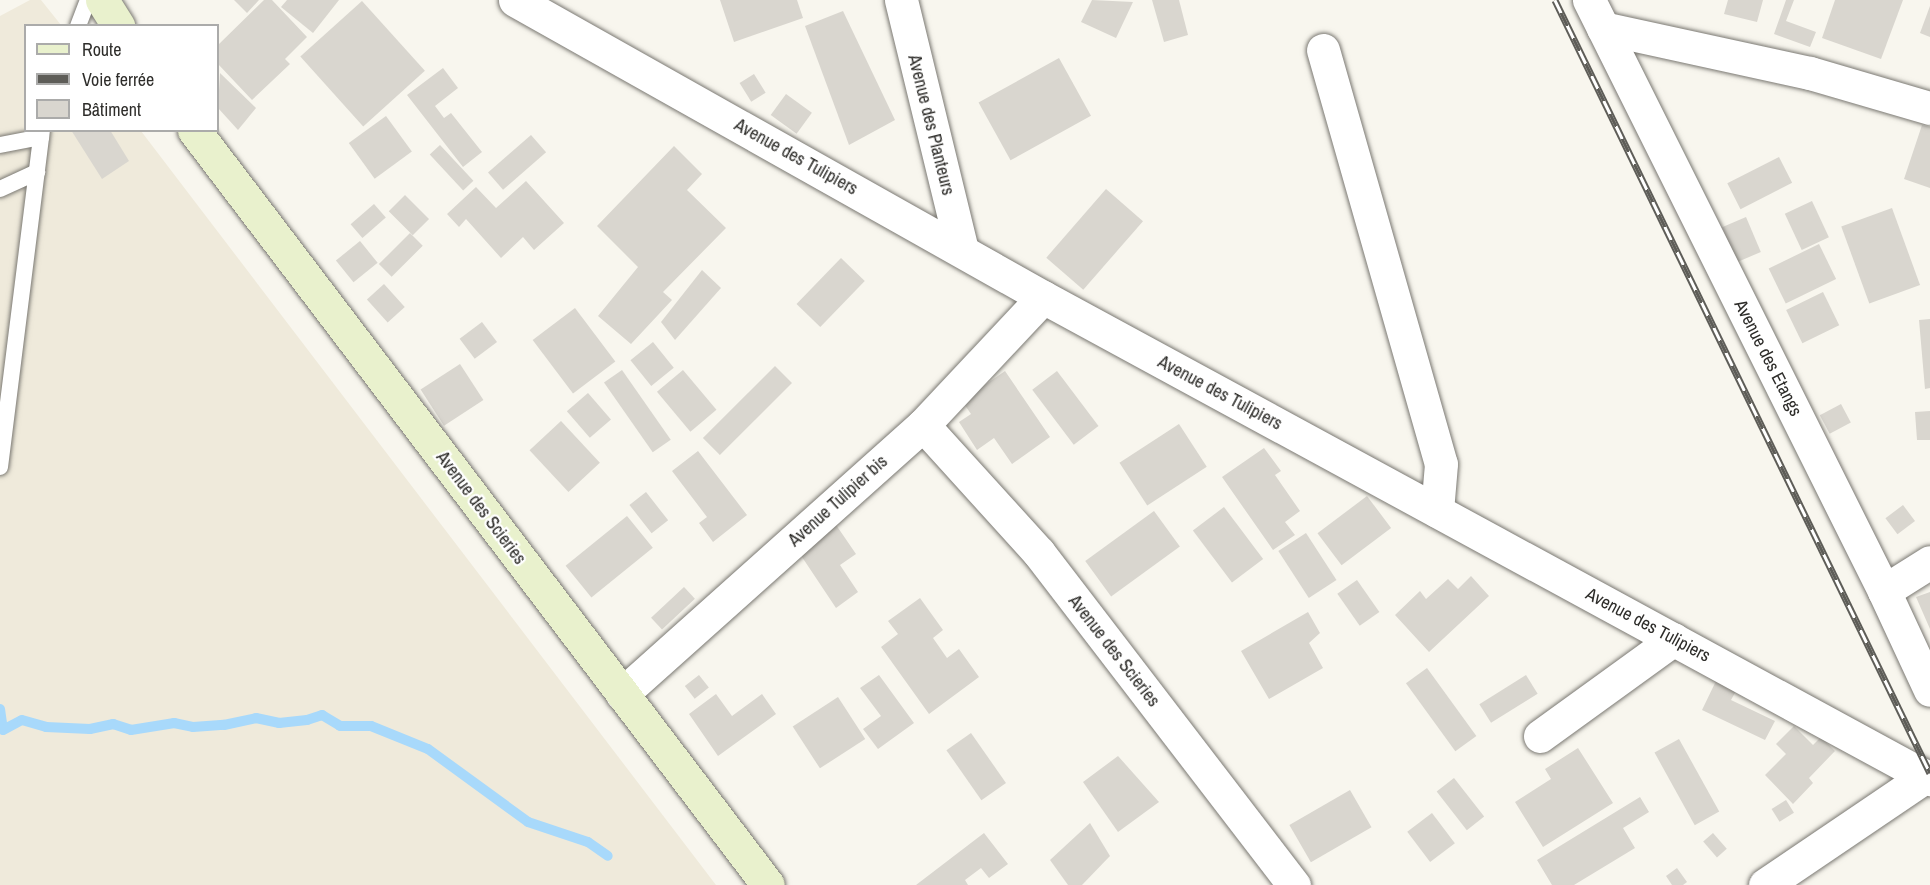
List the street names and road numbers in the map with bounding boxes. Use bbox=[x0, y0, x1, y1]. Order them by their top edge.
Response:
street label: Avenue des Planteurs bbox=[903, 52, 959, 198]
street label: Avenue des Tulipiers bbox=[730, 114, 862, 200]
street label: Avenue des Etangs bbox=[1729, 296, 1807, 420]
street label: Avenue des Tulipiers bbox=[1154, 351, 1286, 435]
street label: Avenue des Scieries bbox=[431, 447, 531, 569]
street label: Avenue Tulipier bis bbox=[784, 451, 892, 551]
street label: Avenue des Tulipiers bbox=[1582, 583, 1714, 667]
street label: Avenue des Scieries bbox=[1064, 591, 1164, 711]

